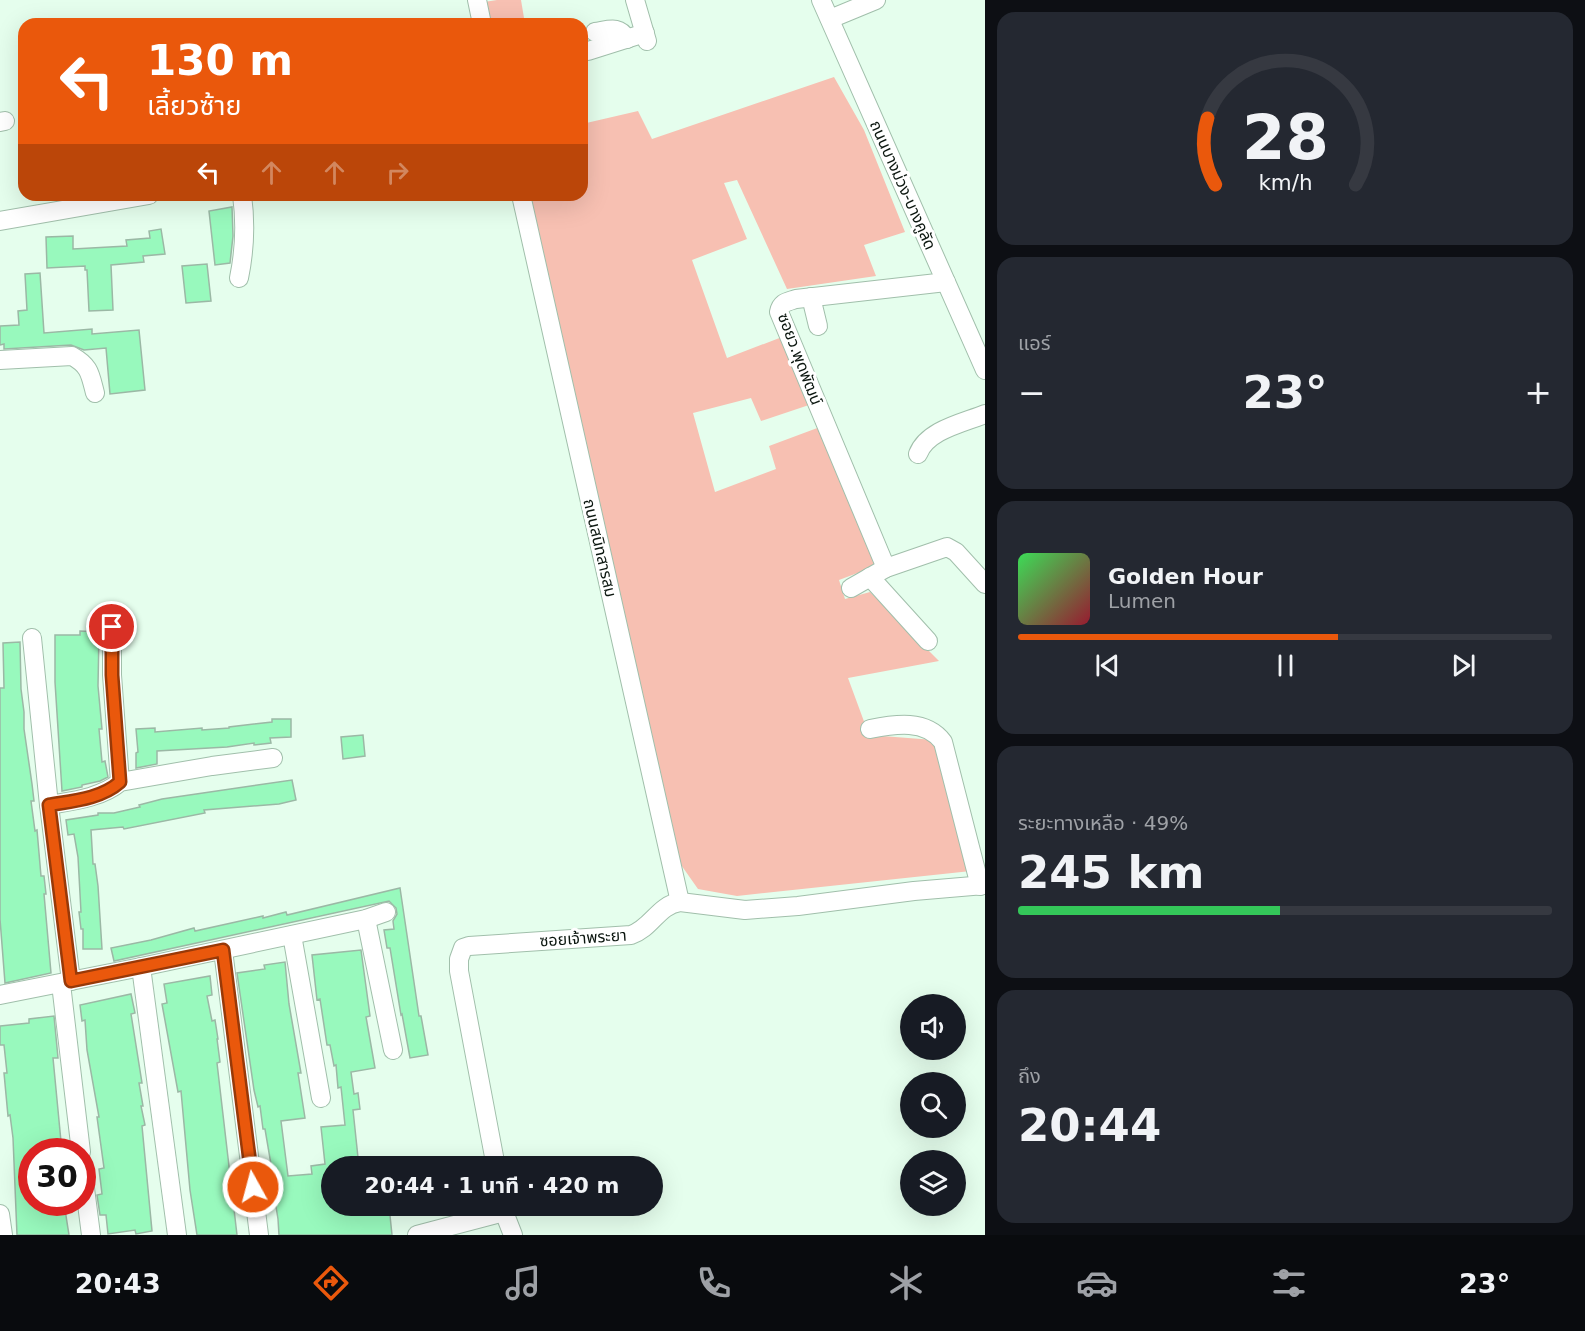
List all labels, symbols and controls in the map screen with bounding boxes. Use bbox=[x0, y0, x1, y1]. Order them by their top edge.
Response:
text: 130 m bbox=[147, 36, 293, 85]
icon: left bbox=[48, 42, 126, 120]
text: เลี้ยวซ้าย bbox=[147, 90, 241, 121]
text: 28 bbox=[1242, 101, 1328, 174]
street label: ถนนบางม่วง-บางคูลัด bbox=[866, 117, 940, 253]
icon: left bbox=[192, 156, 225, 189]
icon: ahead bbox=[255, 156, 288, 189]
icon: ahead bbox=[318, 156, 351, 189]
icon: right bbox=[381, 156, 414, 189]
text: km/h bbox=[1258, 171, 1312, 196]
street label: ซอยว.พุดพัฒน์ bbox=[774, 310, 826, 408]
text: แอร์ bbox=[1018, 331, 1050, 355]
text: 23° bbox=[1242, 366, 1328, 419]
text: − bbox=[1018, 373, 1046, 412]
text: + bbox=[1524, 373, 1552, 412]
street label: ถนนสนิทสารสม bbox=[579, 497, 621, 599]
text: Golden Hour bbox=[1108, 564, 1263, 589]
text: Lumen bbox=[1108, 589, 1176, 613]
pin bbox=[86, 601, 137, 652]
icon: arrive bbox=[95, 610, 128, 643]
icon: previous bbox=[1091, 649, 1124, 682]
icon: pause bbox=[1269, 649, 1302, 682]
icon: next bbox=[1447, 649, 1480, 682]
text: ระยะทางเหลือ · 49% bbox=[1018, 811, 1188, 835]
text: 245 km bbox=[1018, 846, 1204, 899]
street label: ซอยเจ้าพระยา bbox=[539, 925, 627, 951]
map controls bbox=[900, 994, 966, 1216]
button: sound bbox=[900, 994, 966, 1060]
text: ถึง bbox=[1018, 1064, 1041, 1088]
button: search bbox=[900, 1072, 966, 1138]
text: 20:44 bbox=[1018, 1099, 1161, 1152]
speed limit sign: 30 bbox=[18, 1138, 96, 1216]
button: layers bbox=[900, 1150, 966, 1216]
position arrow bbox=[221, 1155, 285, 1219]
text: 20:44 · 1 นาที · 420 m bbox=[365, 1173, 619, 1198]
icon: directions bbox=[310, 1262, 352, 1304]
icon: music bbox=[502, 1262, 544, 1304]
icon: phone bbox=[693, 1262, 735, 1304]
icon: climate bbox=[885, 1262, 927, 1304]
icon: car bbox=[1076, 1262, 1118, 1304]
icon: filters bbox=[1268, 1262, 1310, 1304]
text: 20:43 bbox=[75, 1268, 161, 1299]
text: 23° bbox=[1459, 1268, 1510, 1299]

